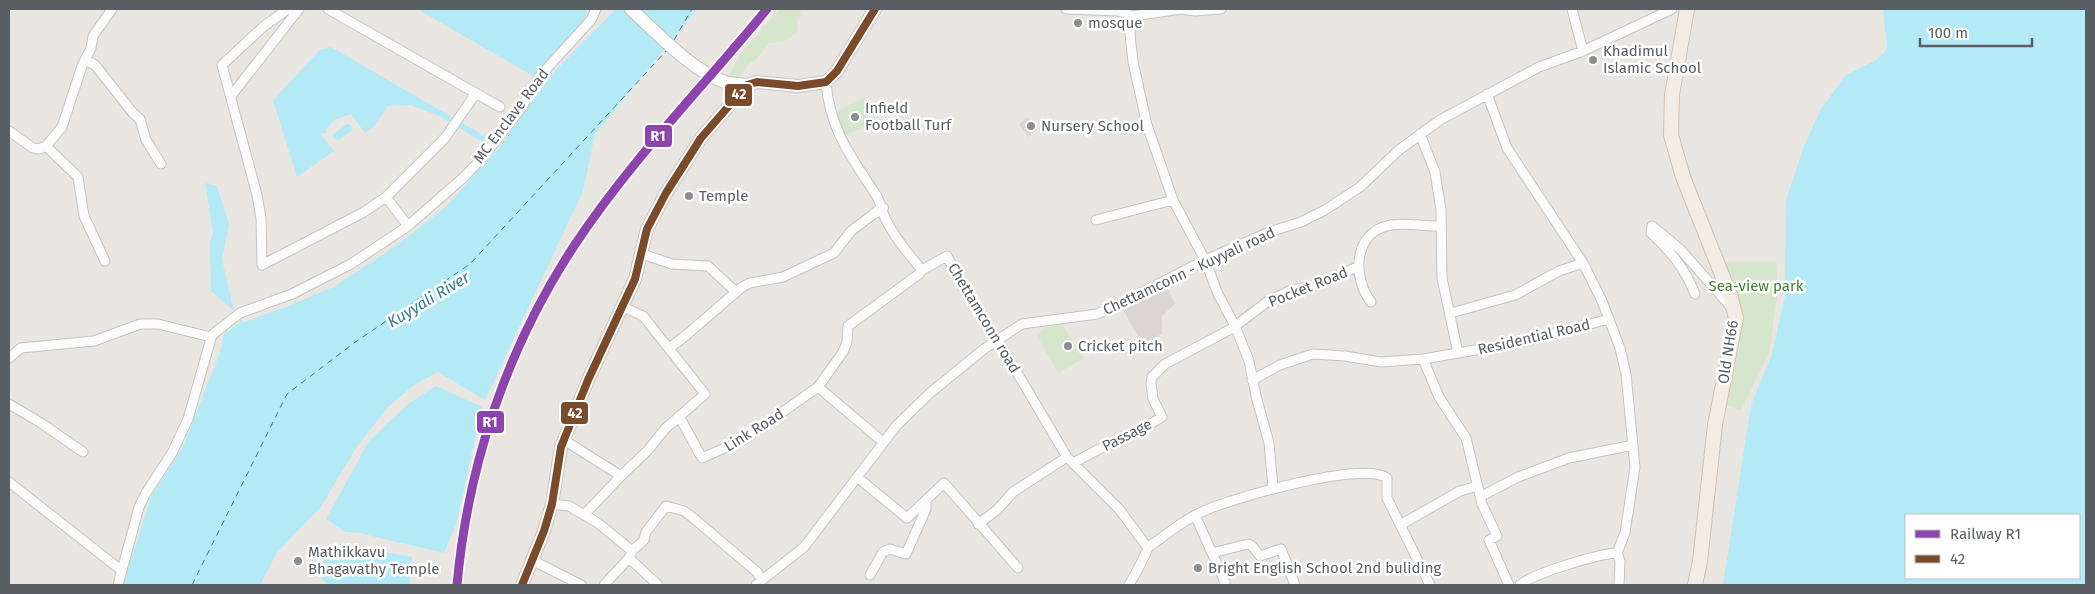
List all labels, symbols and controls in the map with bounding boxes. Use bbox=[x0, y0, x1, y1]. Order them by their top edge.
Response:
place label: mosque bbox=[1088, 14, 1143, 32]
scale bar bbox=[1920, 15, 2032, 47]
marker: mosque bbox=[1072, 17, 1084, 29]
text: 100 m bbox=[1928, 24, 1968, 42]
place label: Khadimul Islamic School bbox=[1603, 42, 1702, 77]
marker: Khadimul Islamic School bbox=[1587, 54, 1599, 66]
street label: MC Enclave Road bbox=[469, 65, 553, 167]
line badge: 42 bbox=[724, 83, 753, 107]
text: 42 bbox=[732, 86, 746, 103]
place label: Infield Football Turf bbox=[865, 99, 952, 134]
marker: Infield Football Turf bbox=[849, 111, 861, 123]
place label: Nursery School bbox=[1041, 117, 1145, 135]
marker: Nursery School bbox=[1025, 120, 1037, 132]
line badge: R1 bbox=[644, 124, 673, 148]
text: R1 bbox=[651, 128, 665, 145]
place label: Temple bbox=[699, 187, 748, 205]
marker: Temple bbox=[683, 190, 695, 202]
street label: Chettamconn - Kuyyali road bbox=[1100, 223, 1278, 319]
street label: Chettamconn road bbox=[944, 260, 1024, 376]
street label: Pocket Road bbox=[1266, 263, 1350, 311]
water label: Kuyyali River bbox=[384, 267, 473, 331]
park label: Sea-view park bbox=[1708, 277, 1804, 295]
street label: Residential Road bbox=[1476, 315, 1592, 359]
street label: Old NH66 bbox=[1714, 319, 1742, 385]
place label: Cricket pitch bbox=[1078, 337, 1163, 355]
marker: Cricket pitch bbox=[1062, 340, 1074, 352]
line badge: 42 bbox=[560, 401, 589, 425]
text: 42 bbox=[568, 405, 582, 422]
street label: Link Road bbox=[721, 405, 787, 455]
line badge: R1 bbox=[476, 410, 505, 434]
text: R1 bbox=[483, 414, 497, 431]
street label: Passage bbox=[1099, 415, 1155, 455]
legend bbox=[1905, 514, 2080, 579]
text: Railway R1 bbox=[1950, 525, 2021, 543]
place label: Mathikkavu Bhagavathy Temple bbox=[308, 543, 440, 578]
text: 42 bbox=[1950, 550, 1965, 568]
marker: Mathikkavu Bhagavathy Temple bbox=[292, 555, 304, 567]
place label: Bright English School 2nd buliding bbox=[1208, 559, 1441, 577]
marker: Bright English School 2nd buliding bbox=[1192, 562, 1204, 574]

